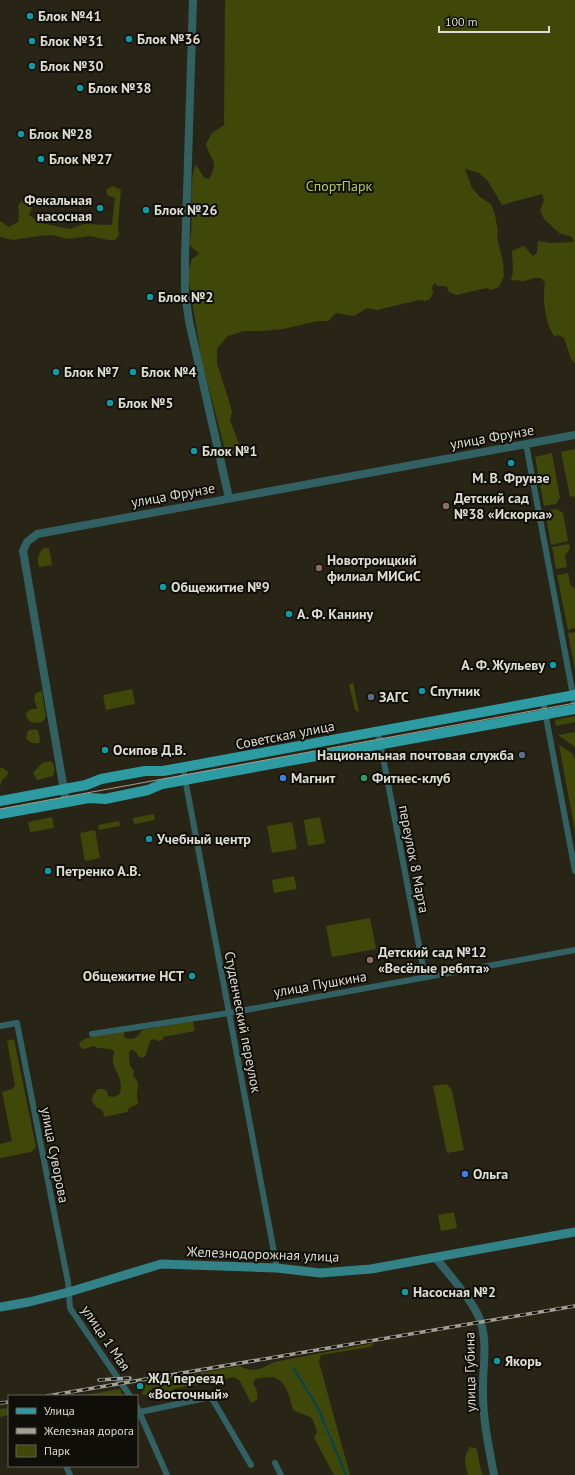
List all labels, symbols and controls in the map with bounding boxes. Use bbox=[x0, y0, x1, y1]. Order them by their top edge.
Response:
place label: Блок №41 bbox=[38, 7, 101, 25]
scale bar bbox=[439, 8, 549, 34]
marker: Блок №41 bbox=[25, 11, 35, 21]
text: 100 m bbox=[445, 14, 478, 29]
place label: Блок №36 bbox=[137, 30, 200, 48]
place label: Блок №31 bbox=[40, 32, 103, 50]
marker: Блок №36 bbox=[124, 34, 134, 44]
marker: Блок №31 bbox=[27, 36, 37, 46]
place label: Блок №30 bbox=[40, 57, 103, 75]
marker: Блок №30 bbox=[27, 61, 37, 71]
place label: Блок №38 bbox=[88, 79, 151, 97]
marker: Блок №38 bbox=[75, 83, 85, 93]
place label: Блок №28 bbox=[29, 125, 92, 143]
marker: Блок №28 bbox=[16, 129, 26, 139]
place label: Блок №27 bbox=[49, 150, 112, 168]
marker: Блок №27 bbox=[36, 154, 46, 164]
park label: СпортПарк bbox=[306, 177, 372, 195]
place label: Фекальная насосная bbox=[24, 191, 92, 225]
place label: Блок №26 bbox=[154, 201, 217, 219]
marker: Фекальная насосная bbox=[95, 203, 105, 213]
marker: Блок №26 bbox=[141, 205, 151, 215]
place label: Блок №2 bbox=[158, 288, 213, 306]
marker: Блок №2 bbox=[145, 292, 155, 302]
place label: Блок №7 bbox=[64, 363, 119, 381]
place label: Блок №4 bbox=[141, 363, 196, 381]
marker: Блок №7 bbox=[51, 367, 61, 377]
marker: Блок №4 bbox=[128, 367, 138, 377]
place label: Блок №5 bbox=[118, 394, 173, 412]
marker: Блок №5 bbox=[105, 398, 115, 408]
street label: улица Фрунзе bbox=[449, 421, 535, 453]
place label: Блок №1 bbox=[202, 442, 257, 460]
marker: Блок №1 bbox=[189, 446, 199, 456]
marker: М. В. Фрунзе bbox=[506, 458, 516, 468]
place label: М. В. Фрунзе bbox=[472, 469, 550, 487]
street label: улица Фрунзе bbox=[130, 479, 216, 511]
place label: Детский сад №38 «Искорка» bbox=[454, 489, 553, 523]
marker: Детский сад №38 «Искорка» bbox=[441, 501, 451, 511]
place label: Новотроицкий филиал МИСиС bbox=[327, 551, 421, 585]
marker: Новотроицкий филиал МИСиС bbox=[314, 563, 324, 573]
place label: Общежитие №9 bbox=[171, 578, 270, 596]
marker: Общежитие №9 bbox=[158, 582, 168, 592]
place label: А. Ф. Канину bbox=[297, 605, 374, 623]
marker: А. Ф. Канину bbox=[284, 609, 294, 619]
place label: А. Ф. Жульеву bbox=[461, 656, 545, 674]
marker: А. Ф. Жульеву bbox=[548, 660, 558, 670]
place label: Спутник bbox=[430, 682, 480, 700]
marker: Спутник bbox=[417, 686, 427, 696]
place label: ЗАГС bbox=[379, 688, 409, 706]
marker: ЗАГС bbox=[366, 692, 376, 702]
street label: Советская улица bbox=[234, 717, 336, 753]
place label: Осипов Д.В. bbox=[113, 741, 186, 759]
marker: Осипов Д.В. bbox=[100, 745, 110, 755]
place label: Национальная почтовая служба bbox=[317, 746, 514, 764]
marker: Национальная почтовая служба bbox=[517, 750, 527, 760]
place label: Магнит bbox=[291, 769, 336, 787]
place label: Фитнес-клуб bbox=[372, 769, 451, 787]
marker: Магнит bbox=[278, 773, 288, 783]
marker: Фитнес-клуб bbox=[359, 773, 369, 783]
street label: переулок 8 Марта bbox=[395, 803, 433, 915]
place label: Учебный центр bbox=[156, 830, 251, 848]
marker: Учебный центр bbox=[144, 834, 154, 844]
place label: Петренко А.В. bbox=[56, 862, 141, 880]
marker: Петренко А.В. bbox=[43, 866, 53, 876]
place label: Детский сад №12 «Весёлые ребята» bbox=[378, 943, 490, 977]
street label: Студенческий переулок bbox=[220, 950, 266, 1095]
marker: Детский сад №12 «Весёлые ребята» bbox=[365, 955, 375, 965]
place label: Общежитие НСТ bbox=[83, 967, 184, 985]
street label: улица Пушкина bbox=[272, 967, 368, 1001]
marker: Общежитие НСТ bbox=[187, 971, 197, 981]
street label: улица Суворова bbox=[37, 1106, 73, 1205]
place label: Ольга bbox=[473, 1165, 508, 1183]
marker: Ольга bbox=[460, 1169, 470, 1179]
street label: Железнодорожная улица bbox=[185, 1242, 340, 1266]
place label: Насосная №2 bbox=[413, 1283, 496, 1301]
marker: Насосная №2 bbox=[400, 1287, 410, 1297]
street label: улица 1 Мая bbox=[77, 1302, 135, 1374]
street label: улица Губина bbox=[460, 1332, 480, 1412]
place label: Якорь bbox=[505, 1352, 542, 1370]
marker: Якорь bbox=[492, 1356, 502, 1366]
place label: ЖД переезд «Восточный» bbox=[147, 1369, 229, 1403]
marker: ЖД переезд «Восточный» bbox=[135, 1381, 145, 1391]
legend bbox=[8, 1395, 138, 1467]
text: Улица bbox=[44, 1403, 75, 1418]
text: Железная дорога bbox=[43, 1423, 134, 1438]
text: Парк bbox=[44, 1443, 70, 1458]

